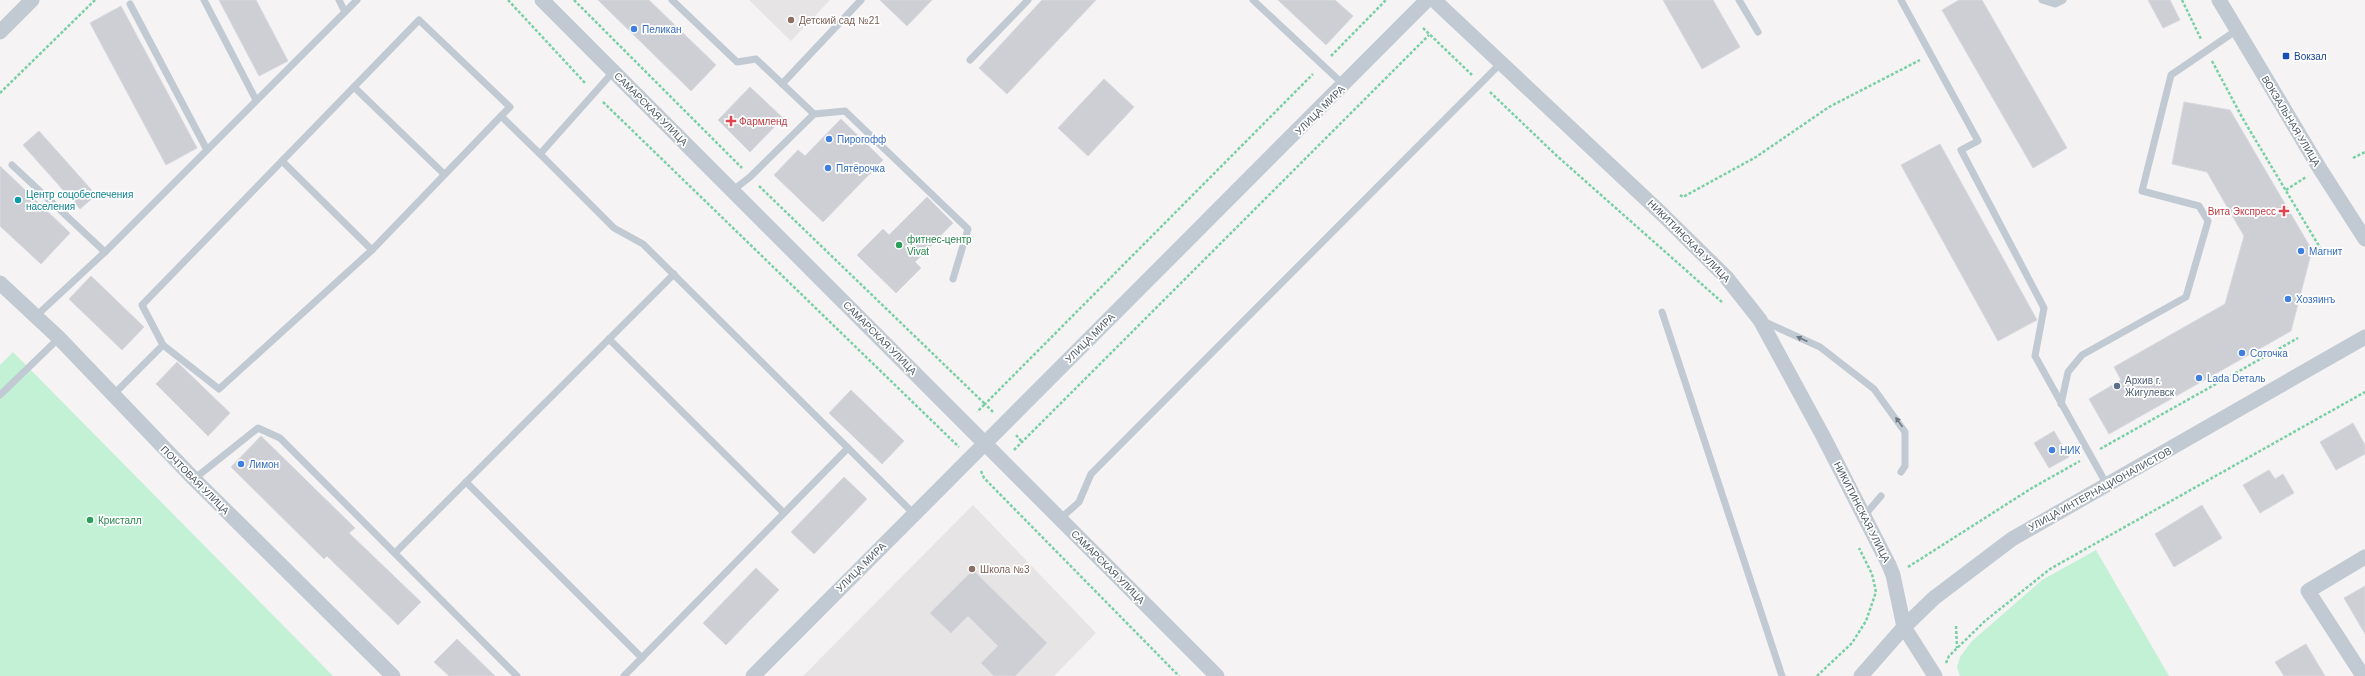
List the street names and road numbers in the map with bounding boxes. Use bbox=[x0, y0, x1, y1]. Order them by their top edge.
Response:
street label: САМАРСКАЯ УЛИЦА bbox=[612, 70, 690, 148]
street label: ВОКЗАЛЬНАЯ УЛИЦА bbox=[2260, 74, 2323, 169]
street label: УЛИЦА МИРА bbox=[1293, 83, 1347, 137]
street label: НИКИТИНСКАЯ УЛИЦА bbox=[1646, 198, 1733, 285]
street label: САМАРСКАЯ УЛИЦА bbox=[841, 299, 919, 377]
street label: УЛИЦА МИРА bbox=[1063, 311, 1117, 365]
street label: ПОЧТОВАЯ УЛИЦА bbox=[159, 444, 232, 517]
street label: УЛИЦА ИНТЕРНАЦИОНАЛИСТОВ bbox=[2027, 445, 2174, 533]
street label: НИКИТИНСКАЯ УЛИЦА bbox=[1832, 460, 1892, 564]
street label: САМАРСКАЯ УЛИЦА bbox=[1069, 528, 1147, 606]
street label: УЛИЦА МИРА bbox=[834, 540, 888, 594]

